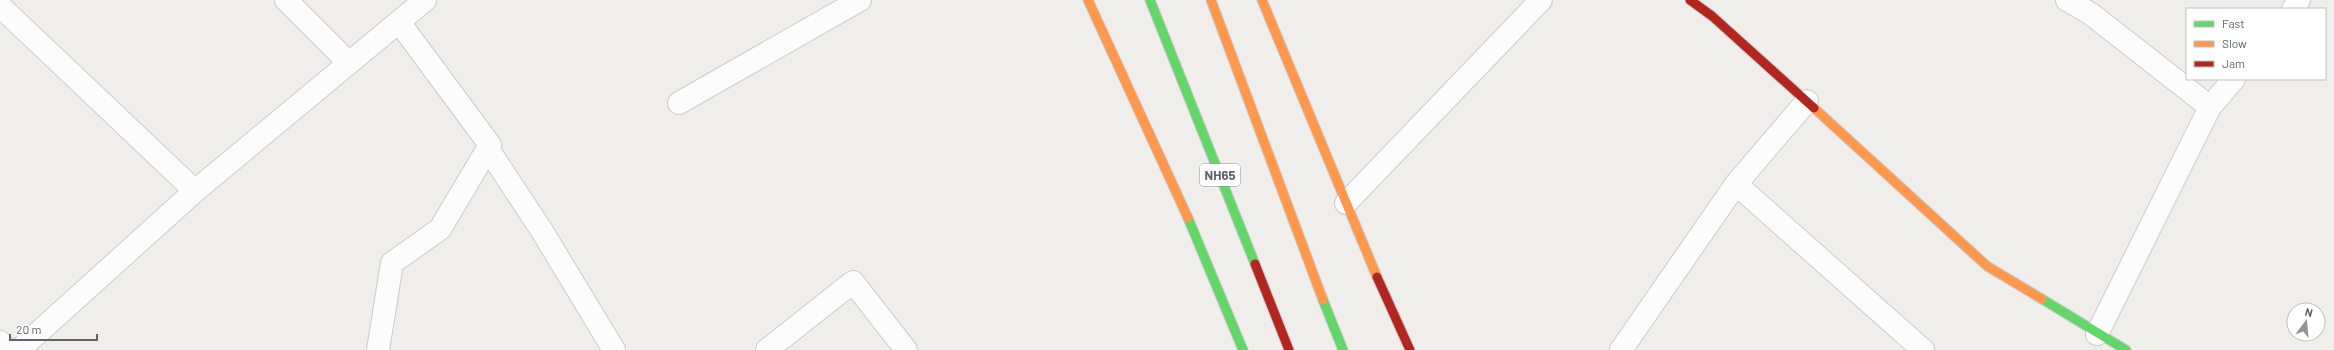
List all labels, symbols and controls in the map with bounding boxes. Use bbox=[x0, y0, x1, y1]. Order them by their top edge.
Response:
legend bbox=[2186, 8, 2326, 80]
text: Fast bbox=[2222, 16, 2245, 30]
text: Slow bbox=[2222, 36, 2247, 50]
text: Jam bbox=[2222, 56, 2245, 70]
road number: NH65 bbox=[1200, 164, 1240, 186]
north arrow bbox=[2286, 302, 2326, 342]
text: N bbox=[2304, 305, 2314, 319]
scale bar bbox=[10, 316, 97, 342]
text: 20 m bbox=[16, 322, 42, 336]

